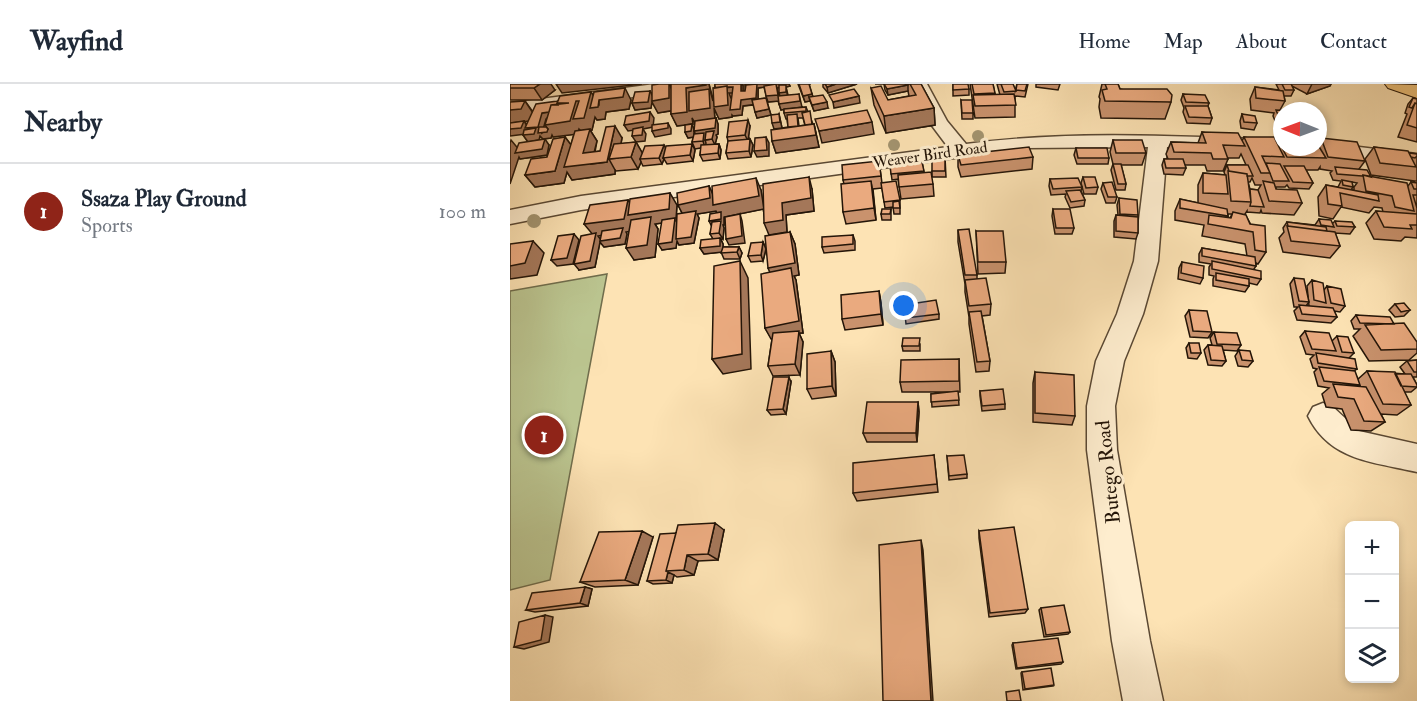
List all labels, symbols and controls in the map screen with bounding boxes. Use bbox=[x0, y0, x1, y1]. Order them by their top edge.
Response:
text: Wayfind bbox=[30, 24, 123, 59]
text: Home bbox=[1078, 28, 1130, 55]
text: Map bbox=[1163, 28, 1203, 55]
text: About bbox=[1236, 28, 1287, 55]
text: Contact bbox=[1320, 28, 1387, 55]
north arrow bbox=[1273, 102, 1327, 156]
text: Nearby bbox=[24, 107, 102, 139]
street label: Weaver Bird Road bbox=[870, 137, 989, 173]
text: Ssaza Play Ground bbox=[81, 185, 246, 213]
text: 1 bbox=[40, 199, 47, 224]
text: 100 m bbox=[439, 199, 486, 224]
text: Sports bbox=[81, 213, 133, 238]
your location bbox=[889, 291, 918, 320]
pin: 1 bbox=[525, 412, 564, 458]
street label: Butego Road bbox=[1090, 419, 1126, 525]
map controls bbox=[1345, 521, 1399, 683]
button: + bbox=[1345, 521, 1399, 575]
button: − bbox=[1345, 575, 1399, 629]
button: layers bbox=[1345, 629, 1399, 683]

